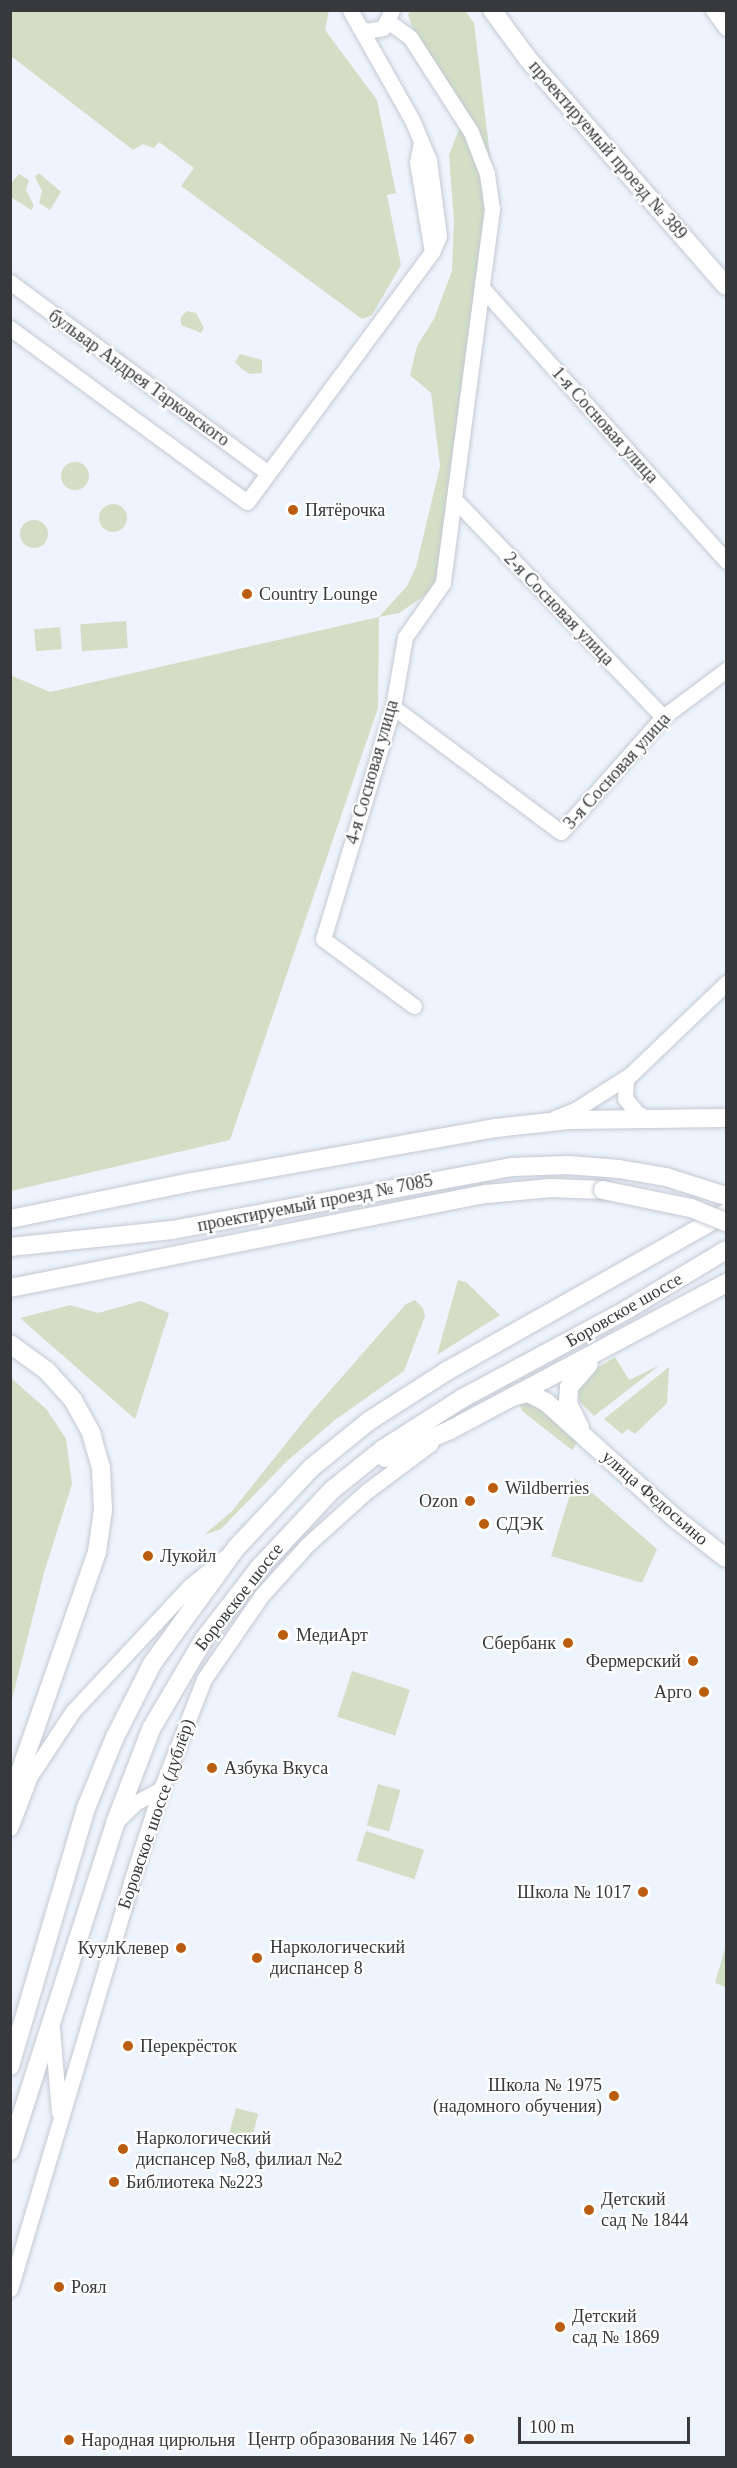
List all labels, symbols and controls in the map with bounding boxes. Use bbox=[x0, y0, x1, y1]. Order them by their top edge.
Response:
street label: проектируемый проезд № 389 bbox=[524, 56, 692, 244]
street label: бульвар Андрея Тарковского bbox=[44, 305, 234, 451]
street label: 1-я Сосновая улица bbox=[547, 362, 663, 488]
place label: Пятёрочка bbox=[305, 499, 385, 521]
marker: Пятёрочка bbox=[286, 503, 300, 517]
street label: 2-я Сосновая улица bbox=[499, 548, 619, 670]
place label: Country Lounge bbox=[259, 583, 377, 605]
marker: Country Lounge bbox=[240, 587, 254, 601]
street label: 4-я Сосновая улица bbox=[341, 697, 403, 847]
street label: 3-я Сосновая улица bbox=[559, 708, 675, 834]
street label: проектируемый проезд № 7085 bbox=[196, 1170, 434, 1236]
street label: Боровское шоссе bbox=[562, 1268, 686, 1352]
street label: улица Федосьино bbox=[597, 1446, 713, 1550]
place label: Wildberries bbox=[505, 1477, 589, 1499]
marker: Wildberries bbox=[486, 1481, 500, 1495]
place label: Ozon bbox=[419, 1490, 458, 1512]
marker: Ozon bbox=[463, 1494, 477, 1508]
place label: СДЭК bbox=[496, 1513, 544, 1535]
marker: СДЭК bbox=[477, 1517, 491, 1531]
street label: Боровское шоссе bbox=[190, 1539, 288, 1655]
place label: Лукойл bbox=[160, 1545, 216, 1567]
marker: Лукойл bbox=[141, 1549, 155, 1563]
place label: МедиАрт bbox=[296, 1624, 368, 1646]
marker: МедиАрт bbox=[274, 1626, 292, 1644]
place label: Сбербанк bbox=[482, 1632, 556, 1654]
marker: Сбербанк bbox=[561, 1636, 575, 1650]
place label: Фермерский bbox=[586, 1650, 681, 1672]
marker: Фермерский bbox=[686, 1654, 700, 1668]
place label: Арго bbox=[654, 1681, 692, 1703]
marker: Арго bbox=[697, 1685, 711, 1699]
street label: Боровское шоссе (дублёр) bbox=[113, 1716, 199, 1912]
place label: Азбука Вкуса bbox=[224, 1757, 328, 1779]
marker: Азбука Вкуса bbox=[205, 1761, 219, 1775]
place label: Школа № 1017 bbox=[517, 1881, 631, 1903]
marker: Школа № 1017 bbox=[636, 1885, 650, 1899]
place label: КуулКлевер bbox=[78, 1937, 169, 1959]
place label: Наркологический диспансер 8 bbox=[270, 1937, 405, 1980]
marker: КуулКлевер bbox=[174, 1941, 188, 1955]
marker: Наркологический диспансер 8 bbox=[248, 1949, 266, 1967]
place label: Перекрёсток bbox=[140, 2035, 237, 2057]
marker: Перекрёсток bbox=[121, 2039, 135, 2053]
place label: Школа № 1975 (надомного обучения) bbox=[433, 2075, 602, 2118]
marker: Школа № 1975 (надомного обучения) bbox=[607, 2089, 621, 2103]
place label: Наркологический диспансер №8, филиал №2 bbox=[136, 2128, 343, 2170]
marker: Наркологический диспансер №8, филиал №2 bbox=[114, 2140, 132, 2158]
place label: Библиотека №223 bbox=[126, 2171, 263, 2193]
marker: Библиотека №223 bbox=[107, 2175, 121, 2189]
place label: Детский сад № 1844 bbox=[601, 2189, 689, 2232]
marker: Детский сад № 1844 bbox=[582, 2203, 596, 2217]
place label: Роял bbox=[71, 2276, 106, 2298]
marker: Роял bbox=[52, 2280, 66, 2294]
place label: Детский сад № 1869 bbox=[572, 2306, 660, 2348]
marker: Детский сад № 1869 bbox=[553, 2320, 567, 2334]
scale bar bbox=[521, 2405, 694, 2443]
text: 100 m bbox=[529, 2417, 575, 2437]
place label: Центр образования № 1467 bbox=[248, 2428, 457, 2450]
place label: Народная цирюльня bbox=[81, 2429, 235, 2451]
marker: Центр образования № 1467 bbox=[462, 2432, 476, 2446]
marker: Народная цирюльня bbox=[62, 2433, 76, 2447]

